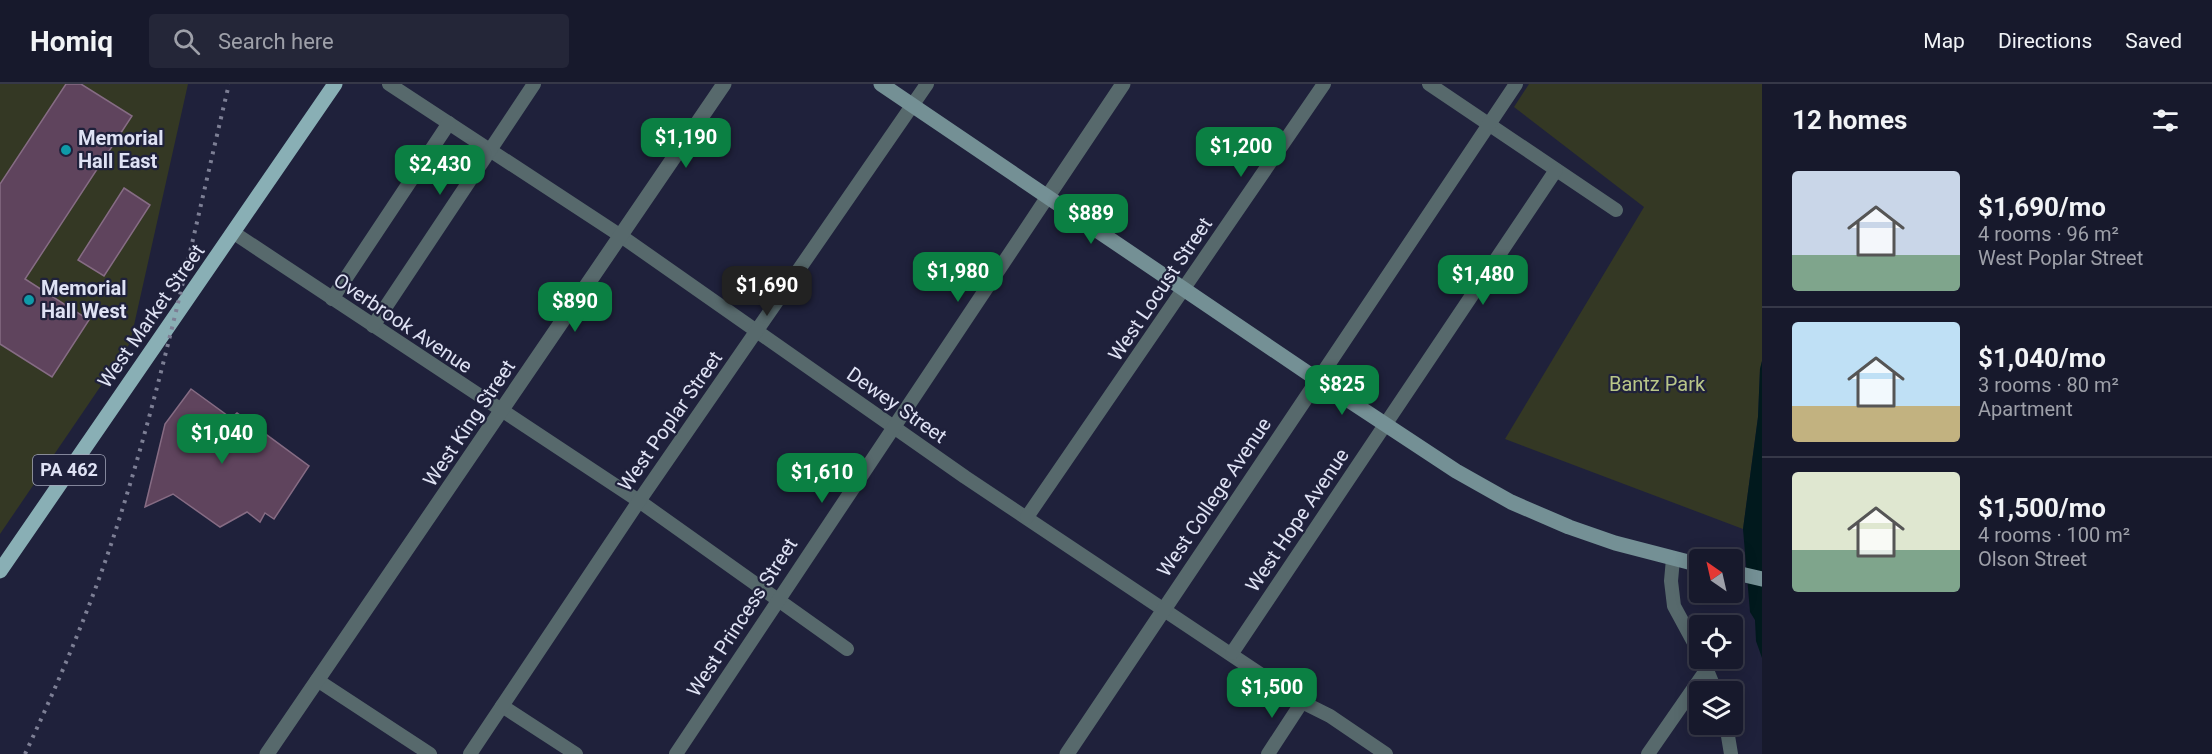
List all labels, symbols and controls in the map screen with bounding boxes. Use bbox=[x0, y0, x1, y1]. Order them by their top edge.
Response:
search box bbox=[149, 14, 569, 68]
text: Homiq bbox=[30, 25, 113, 58]
icon: search bbox=[170, 25, 203, 58]
text: Search here bbox=[218, 29, 334, 54]
text: Map bbox=[1923, 29, 1965, 53]
text: Directions bbox=[1998, 29, 2092, 53]
text: Saved bbox=[2125, 29, 2182, 53]
icon: filters bbox=[2149, 104, 2182, 137]
text: 12 homes bbox=[1792, 105, 1907, 135]
pin: $1,190 bbox=[637, 118, 735, 169]
text: $1,190 bbox=[655, 125, 717, 149]
place label: Memorial Hall East bbox=[78, 126, 164, 173]
pin: $1,200 bbox=[1192, 127, 1290, 178]
text: $1,200 bbox=[1210, 134, 1272, 158]
marker: Memorial Hall East bbox=[59, 143, 73, 157]
pin: $2,430 bbox=[391, 145, 489, 196]
text: $2,430 bbox=[409, 152, 471, 176]
text: $1,690/mo bbox=[1978, 192, 2106, 222]
pin: $889 bbox=[1055, 194, 1127, 245]
icon: home bbox=[1840, 195, 1912, 267]
text: $889 bbox=[1068, 201, 1114, 225]
street label: West Locust Street bbox=[1103, 213, 1217, 365]
text: 4 rooms · 96 m² bbox=[1978, 222, 2119, 246]
street label: West Market Street bbox=[92, 240, 210, 392]
text: West Poplar Street bbox=[1978, 246, 2143, 270]
pin: $1,980 bbox=[909, 252, 1007, 303]
pin: $1,480 bbox=[1434, 255, 1532, 306]
text: $1,980 bbox=[927, 259, 989, 283]
text: $1,480 bbox=[1452, 262, 1514, 286]
pin: $1,690 bbox=[718, 266, 816, 317]
street label: Overbrook Avenue bbox=[329, 268, 477, 378]
text: $1,690 bbox=[736, 273, 798, 297]
place label: Memorial Hall West bbox=[41, 276, 127, 323]
pin: $890 bbox=[539, 282, 611, 333]
text: $890 bbox=[552, 289, 598, 313]
marker: Memorial Hall West bbox=[22, 293, 36, 307]
text: $1,040/mo bbox=[1978, 343, 2106, 373]
street label: West Poplar Street bbox=[613, 346, 727, 496]
icon: home bbox=[1840, 346, 1912, 418]
street label: West King Street bbox=[418, 355, 520, 491]
street label: Dewey Street bbox=[842, 362, 952, 448]
pin: $825 bbox=[1306, 365, 1378, 416]
text: $825 bbox=[1319, 372, 1365, 396]
park label: Bantz Park bbox=[1609, 372, 1706, 396]
text: 3 rooms · 80 m² bbox=[1978, 373, 2119, 397]
text: Apartment bbox=[1978, 397, 2073, 421]
street label: West College Avenue bbox=[1152, 413, 1276, 581]
pin: $1,040 bbox=[173, 414, 271, 465]
text: $1,040 bbox=[191, 421, 253, 445]
street label: West Hope Avenue bbox=[1240, 444, 1354, 596]
pin: $1,610 bbox=[773, 453, 871, 504]
road number: PA 462 bbox=[33, 455, 105, 485]
text: $1,610 bbox=[791, 460, 853, 484]
text: $1,500/mo bbox=[1978, 493, 2106, 523]
icon: home bbox=[1840, 496, 1912, 568]
text: 4 rooms · 100 m² bbox=[1978, 523, 2130, 547]
street label: West Princess Street bbox=[682, 533, 802, 701]
text: Olson Street bbox=[1978, 547, 2087, 571]
north arrow bbox=[1689, 549, 1743, 603]
map controls bbox=[1689, 549, 1743, 735]
button: locate bbox=[1689, 615, 1743, 669]
pin: $1,500 bbox=[1223, 668, 1321, 719]
text: $1,500 bbox=[1241, 675, 1303, 699]
button: layers bbox=[1689, 681, 1743, 735]

